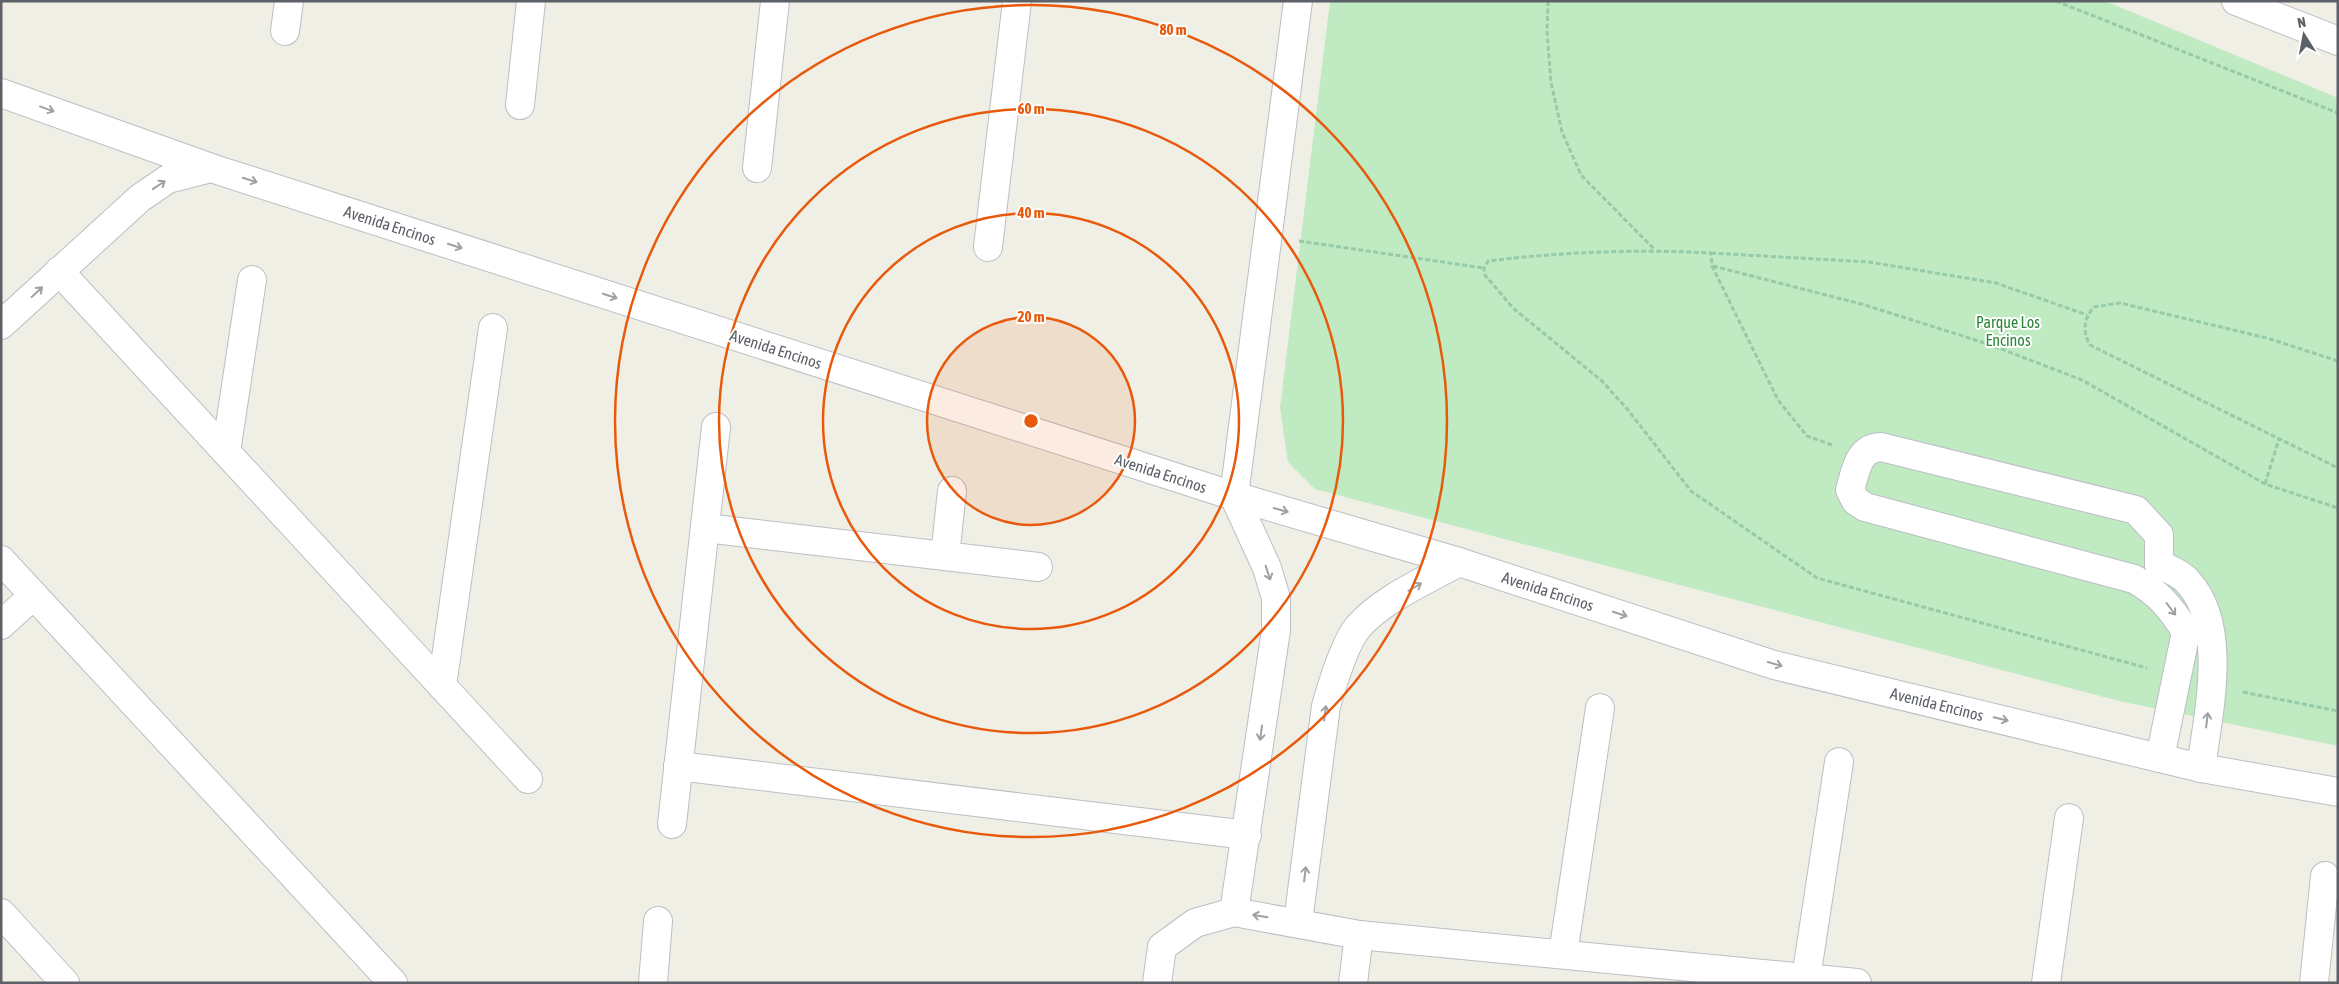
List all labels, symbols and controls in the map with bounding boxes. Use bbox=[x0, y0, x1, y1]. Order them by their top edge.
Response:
north arrow bbox=[2279, 10, 2329, 60]
text: N bbox=[2296, 14, 2307, 31]
text: 80 m bbox=[1160, 21, 1187, 38]
text: 60 m bbox=[1018, 100, 1045, 117]
one-way arrow bbox=[39, 105, 55, 115]
one-way arrow bbox=[242, 176, 258, 186]
one-way arrow bbox=[152, 180, 166, 190]
street label: Avenida Encinos bbox=[342, 202, 438, 248]
text: 40 m bbox=[1017, 204, 1045, 221]
one-way arrow bbox=[447, 242, 462, 251]
one-way arrow bbox=[31, 286, 43, 298]
one-way arrow bbox=[601, 291, 617, 301]
text: 20 m bbox=[1018, 308, 1045, 325]
park label: Parque Los Encinos bbox=[1976, 313, 2040, 349]
street label: Avenida Encinos bbox=[728, 326, 824, 372]
centre of rings bbox=[1022, 412, 1040, 430]
street label: Avenida Encinos bbox=[1113, 450, 1209, 496]
one-way arrow bbox=[1273, 505, 1289, 515]
one-way arrow bbox=[1264, 564, 1273, 580]
street label: Avenida Encinos bbox=[1500, 568, 1596, 614]
one-way arrow bbox=[1407, 581, 1421, 591]
one-way arrow bbox=[2166, 602, 2176, 616]
one-way arrow bbox=[1612, 610, 1628, 620]
one-way arrow bbox=[1766, 660, 1782, 670]
street label: Avenida Encinos bbox=[1889, 684, 1986, 724]
one-way arrow bbox=[1320, 705, 1330, 721]
one-way arrow bbox=[2202, 712, 2212, 728]
one-way arrow bbox=[1992, 715, 2008, 724]
one-way arrow bbox=[1256, 725, 1266, 741]
one-way arrow bbox=[1300, 866, 1310, 882]
one-way arrow bbox=[1252, 911, 1268, 921]

